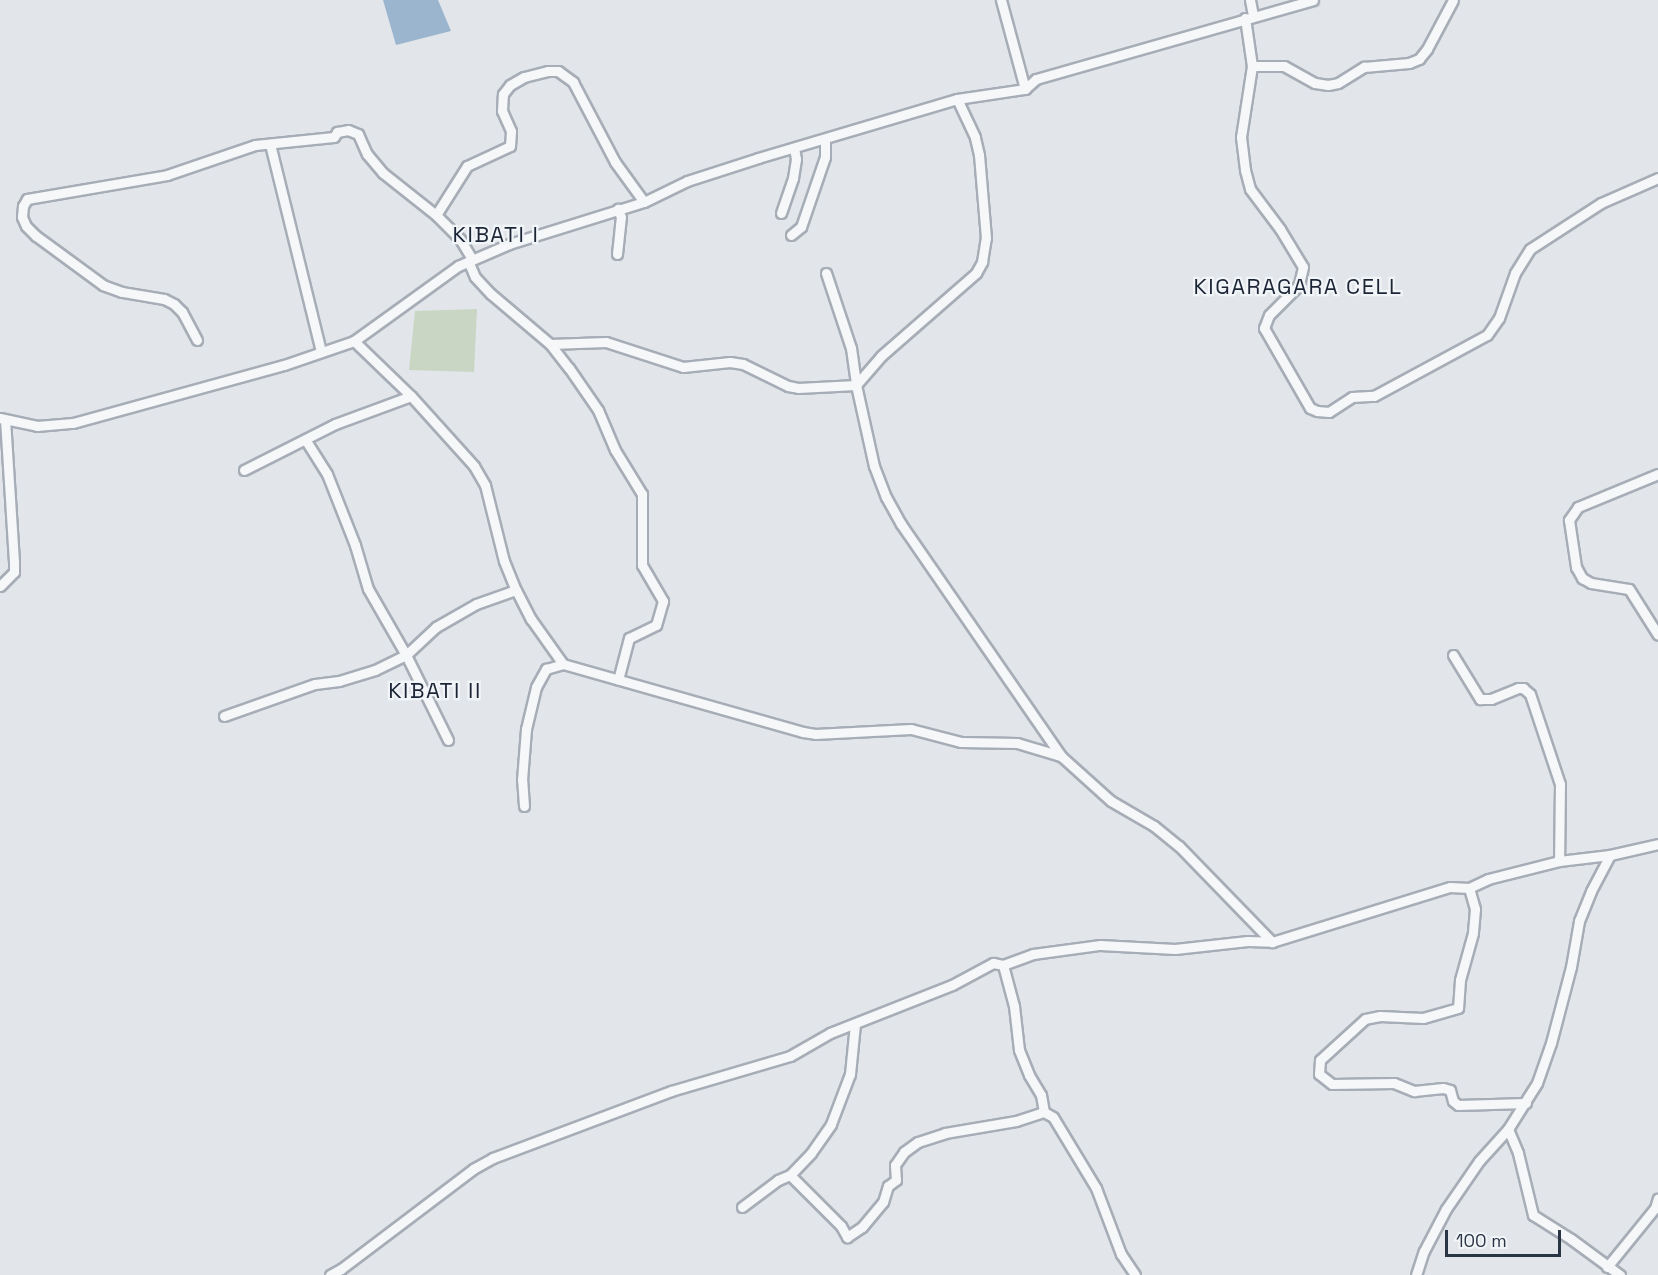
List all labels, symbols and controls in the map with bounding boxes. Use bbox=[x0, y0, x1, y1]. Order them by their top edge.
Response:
district label: KIBATI I bbox=[453, 222, 539, 248]
district label: KIGARAGARA CELL bbox=[1193, 274, 1403, 300]
district label: KIBATI II bbox=[388, 678, 482, 704]
scale bar bbox=[1448, 1218, 1564, 1256]
text: 100 m bbox=[1456, 1229, 1507, 1252]

